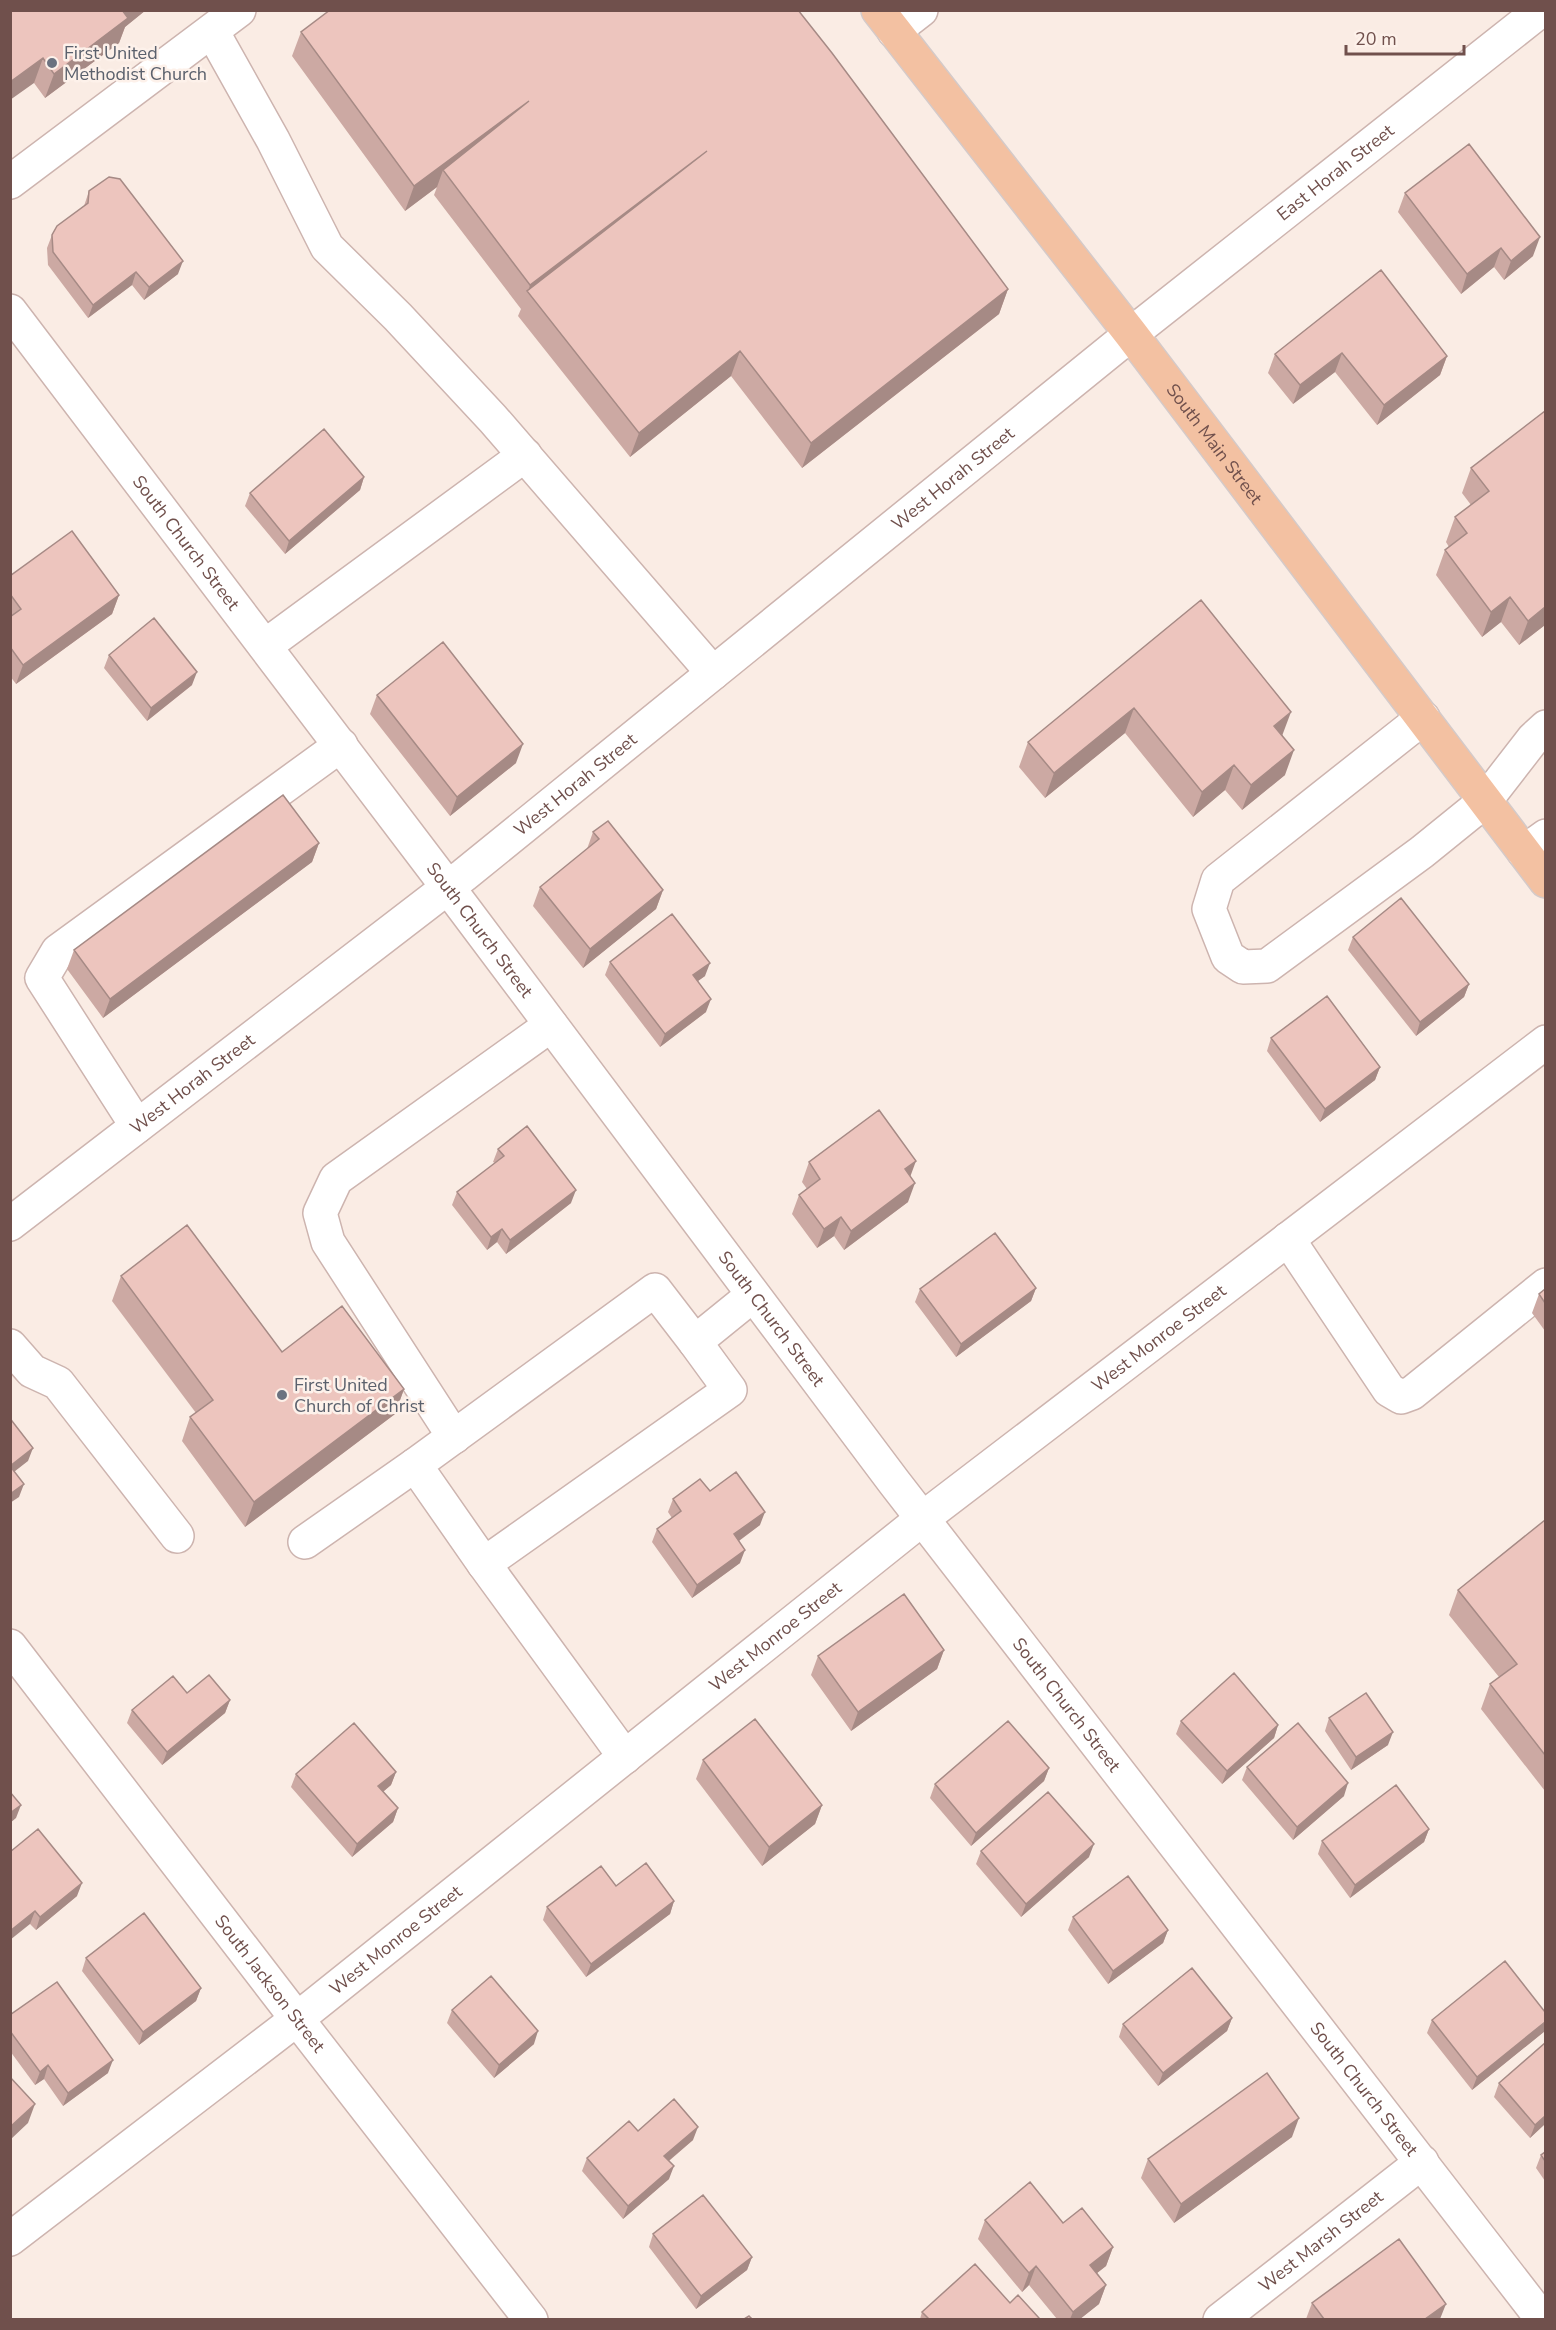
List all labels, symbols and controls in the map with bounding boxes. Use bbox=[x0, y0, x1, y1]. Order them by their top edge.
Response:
scale bar bbox=[1346, 18, 1464, 56]
text: 20 m bbox=[1355, 27, 1397, 51]
place label: First United Methodist Church bbox=[64, 41, 207, 86]
marker: First United Methodist Church bbox=[45, 56, 59, 70]
street label: East Horah Street bbox=[1272, 118, 1400, 226]
street label: South Main Street bbox=[1161, 379, 1268, 510]
street label: West Horah Street bbox=[886, 421, 1020, 536]
street label: South Church Street bbox=[127, 470, 245, 616]
street label: West Horah Street bbox=[509, 727, 642, 842]
street label: South Church Street bbox=[421, 857, 539, 1003]
street label: West Horah Street bbox=[125, 1028, 260, 1140]
street label: South Church Street bbox=[713, 1246, 831, 1392]
street label: West Monroe Street bbox=[1087, 1279, 1231, 1397]
place label: First United Church of Christ bbox=[294, 1373, 425, 1418]
marker: First United Church of Christ bbox=[275, 1388, 289, 1402]
street label: West Monroe Street bbox=[704, 1576, 847, 1697]
street label: South Church Street bbox=[1007, 1633, 1127, 1777]
street label: West Monroe Street bbox=[324, 1879, 467, 2000]
street label: South Jackson Street bbox=[209, 1910, 331, 2058]
street label: South Church Street bbox=[1305, 2017, 1424, 2162]
street label: West Marsh Street bbox=[1254, 2184, 1389, 2297]

